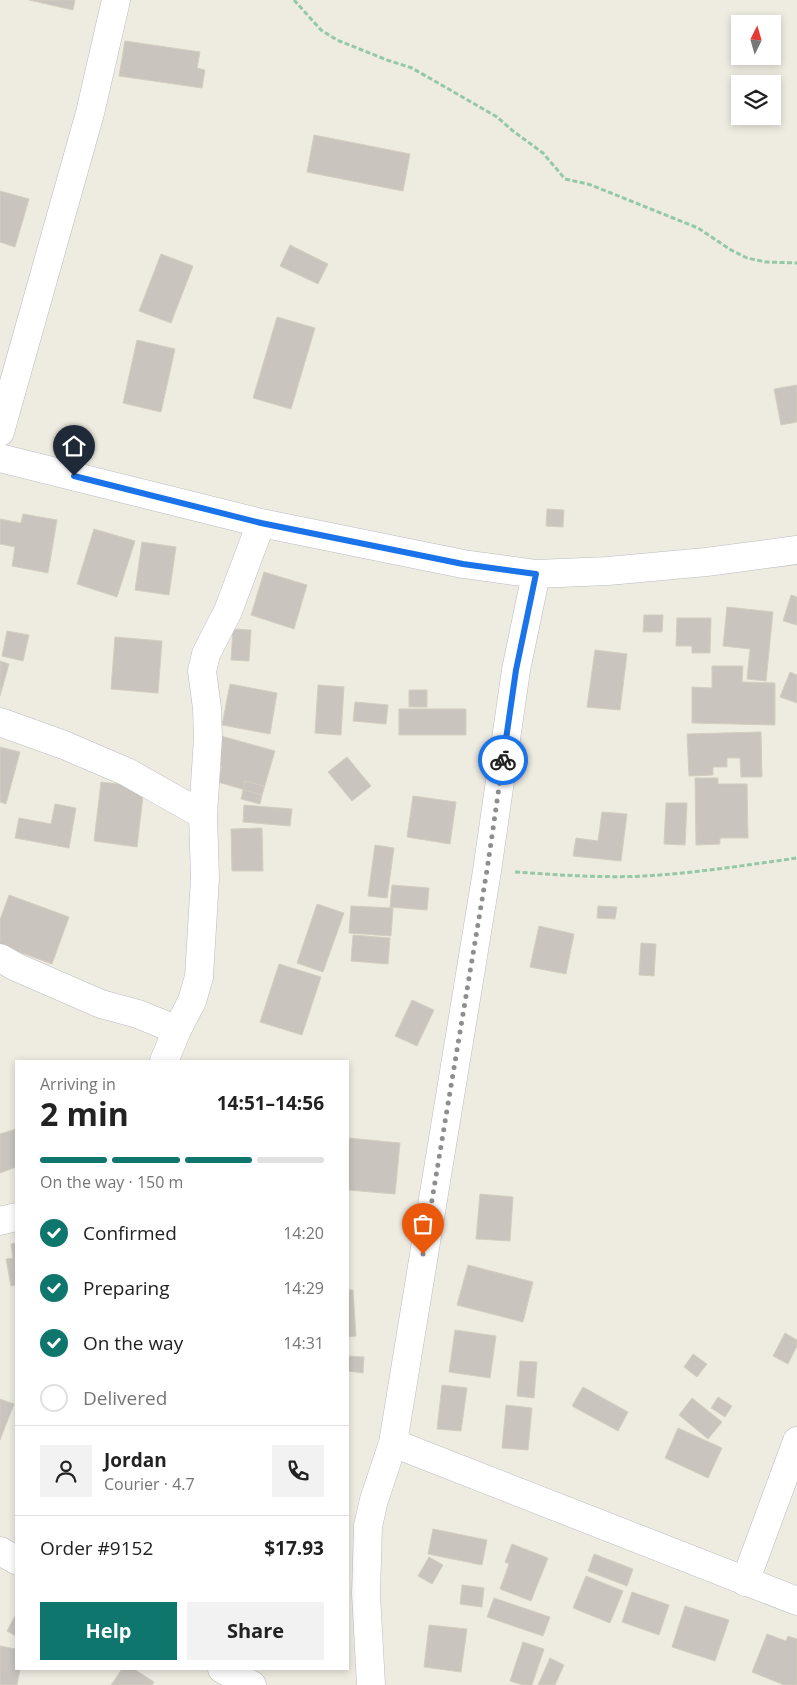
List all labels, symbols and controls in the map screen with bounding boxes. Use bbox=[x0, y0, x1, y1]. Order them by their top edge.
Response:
north arrow bbox=[731, 15, 781, 65]
map controls bbox=[731, 15, 781, 125]
button: layers bbox=[731, 75, 781, 125]
pin bbox=[53, 425, 95, 476]
icon: home bbox=[60, 432, 88, 460]
courier bbox=[478, 735, 528, 785]
icon: bike bbox=[489, 746, 517, 774]
text: Arriving in bbox=[40, 1073, 116, 1095]
text: 14:51–14:56 bbox=[217, 1090, 324, 1116]
text: 2 min bbox=[40, 1092, 129, 1135]
text: On the way · 150 m bbox=[40, 1171, 183, 1193]
pin bbox=[402, 1203, 444, 1254]
icon: bag bbox=[409, 1210, 437, 1238]
icon: check bbox=[40, 1219, 68, 1247]
text: Confirmed bbox=[83, 1220, 177, 1246]
text: 14:20 bbox=[283, 1222, 324, 1244]
icon: check bbox=[40, 1274, 68, 1302]
text: Preparing bbox=[83, 1275, 170, 1301]
text: 14:29 bbox=[283, 1277, 324, 1299]
icon: check bbox=[40, 1329, 68, 1357]
text: On the way bbox=[83, 1330, 183, 1356]
text: 14:31 bbox=[283, 1332, 324, 1354]
text: Delivered bbox=[83, 1385, 167, 1411]
button: person bbox=[40, 1445, 92, 1497]
button: phone bbox=[272, 1445, 324, 1497]
text: Jordan bbox=[104, 1447, 167, 1473]
text: Courier · 4.7 bbox=[104, 1473, 195, 1495]
text: Order #9152 bbox=[40, 1535, 153, 1561]
text: $17.93 bbox=[264, 1535, 324, 1561]
button: Help bbox=[40, 1602, 177, 1660]
button: Share bbox=[187, 1602, 324, 1660]

